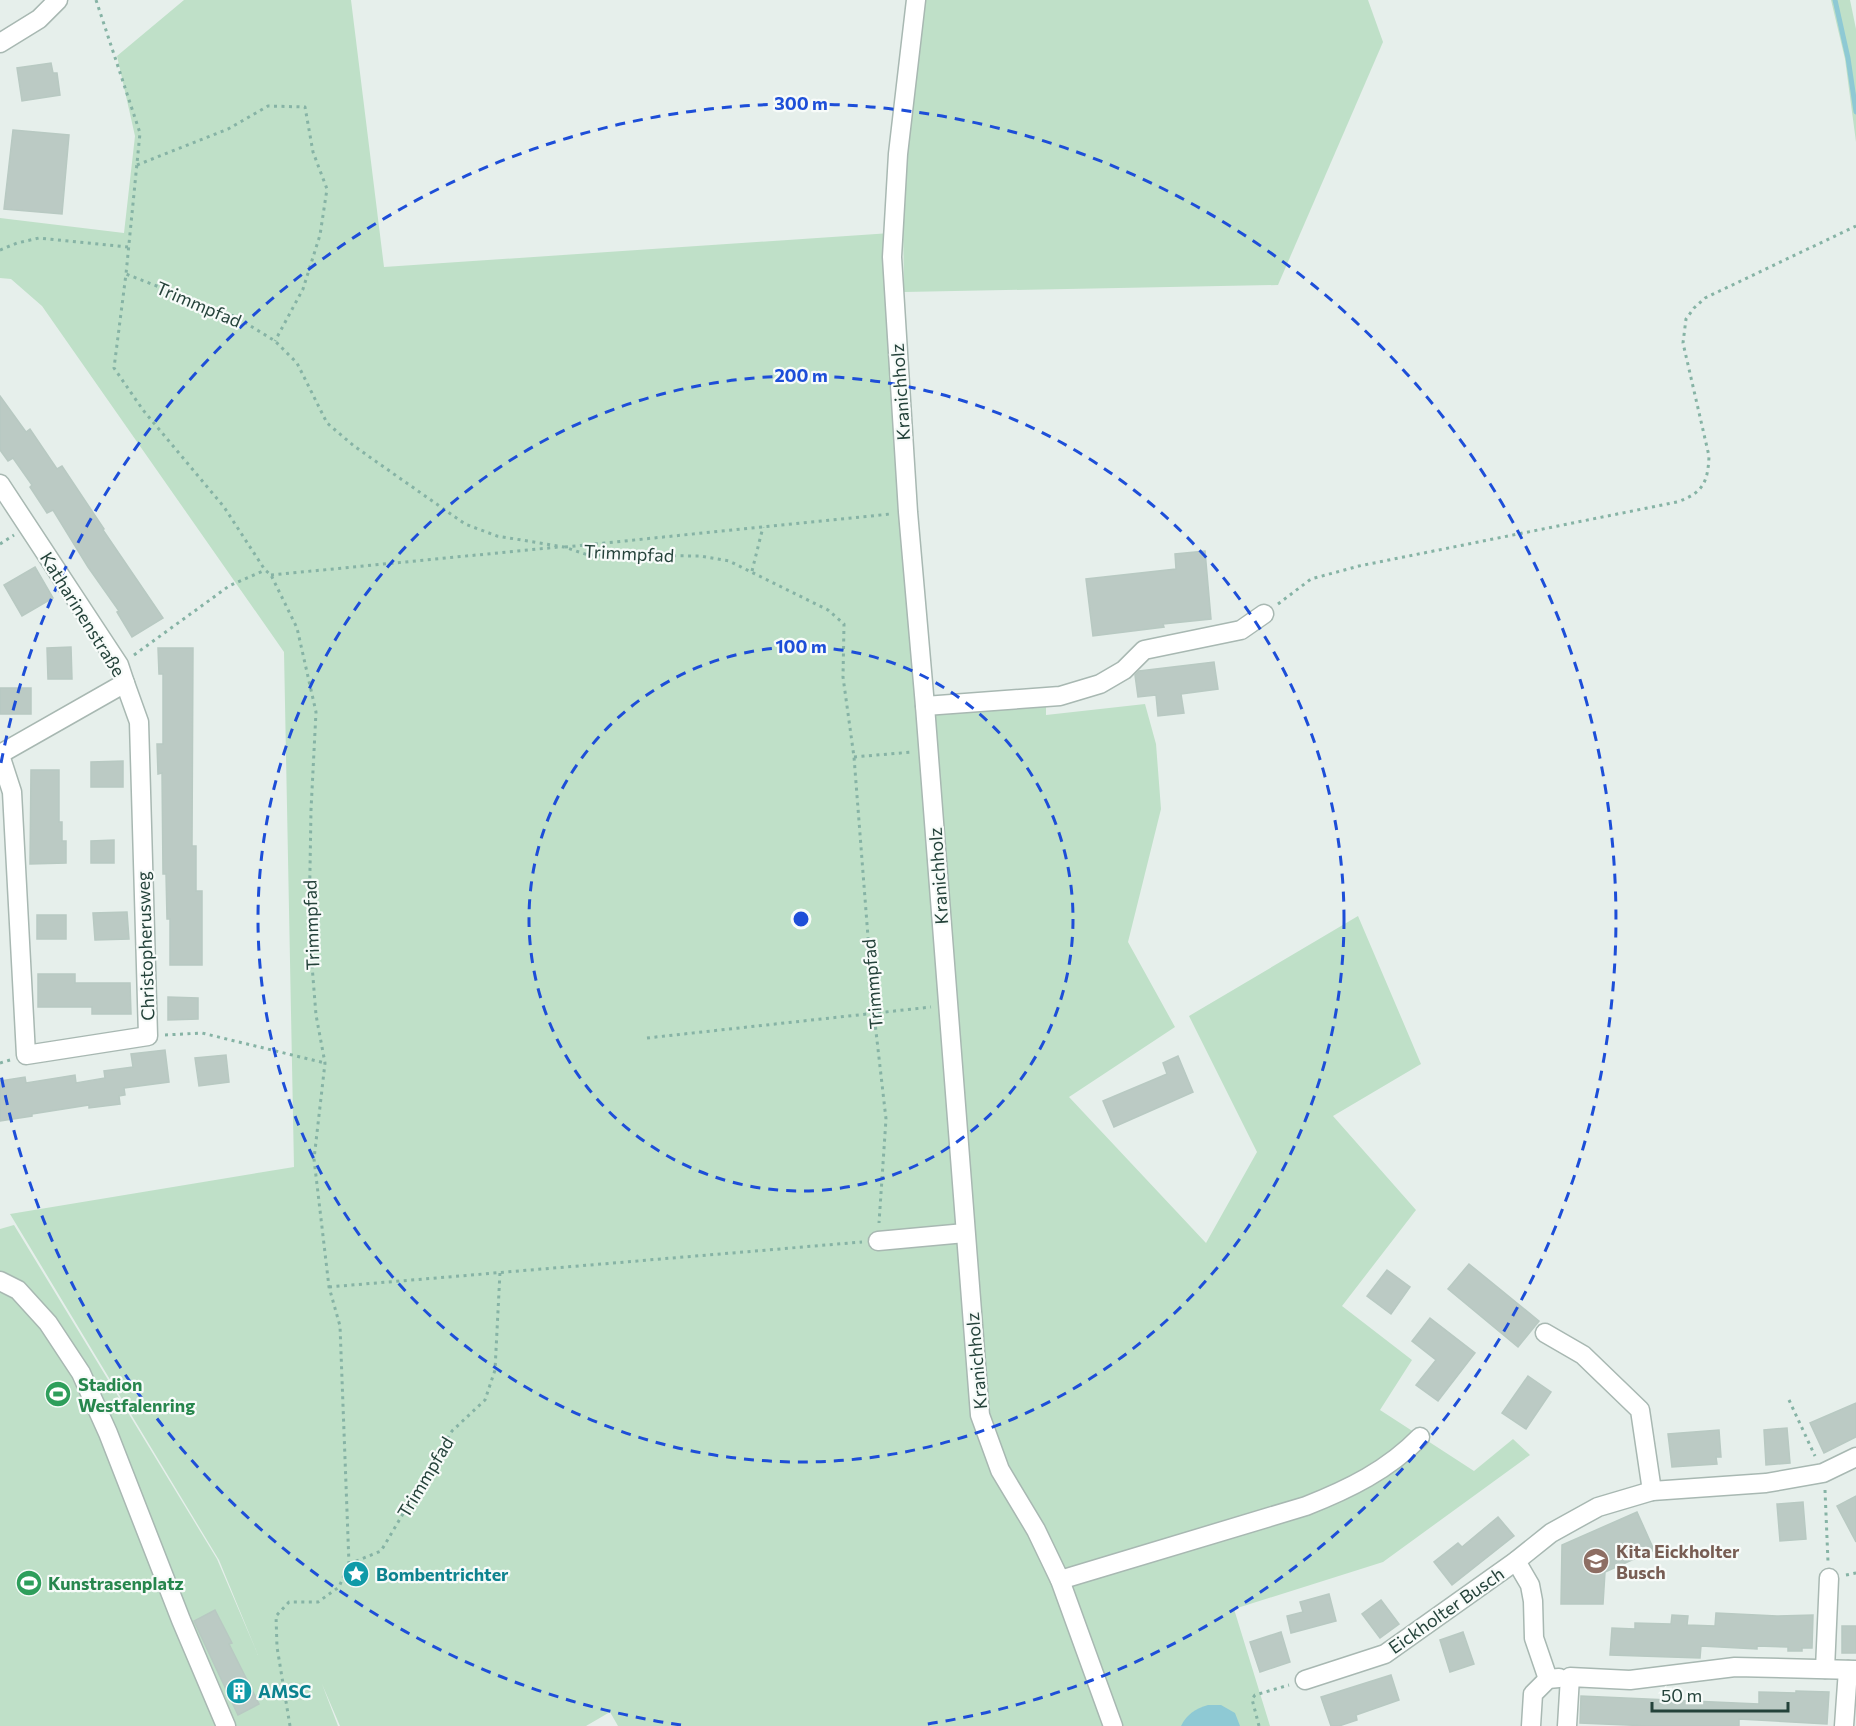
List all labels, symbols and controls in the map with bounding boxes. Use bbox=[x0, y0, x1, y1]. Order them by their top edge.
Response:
text: 300 m bbox=[774, 92, 828, 114]
street label: Trimmpfad bbox=[153, 276, 245, 332]
street label: Kranichholz bbox=[886, 343, 914, 441]
text: 200 m bbox=[774, 364, 828, 386]
street label: Trimmpfad bbox=[583, 540, 675, 566]
street label: Katharinenstraße bbox=[36, 548, 130, 680]
text: 100 m bbox=[775, 635, 827, 657]
street label: Kranichholz bbox=[924, 827, 952, 925]
street label: Christopherusweg bbox=[131, 871, 159, 1021]
street label: Trimmpfad bbox=[298, 879, 324, 971]
centre of rings bbox=[791, 909, 811, 929]
street label: Trimmpfad bbox=[857, 938, 887, 1030]
street label: Kranichholz bbox=[961, 1312, 991, 1410]
place label: Stadion Westfalenring bbox=[78, 1373, 195, 1416]
sports icon: Stadion Westfalenring bbox=[43, 1379, 73, 1409]
street label: Trimmpfad bbox=[392, 1433, 458, 1521]
place label: Kita Eickholter Busch bbox=[1616, 1540, 1740, 1583]
school or university icon: Kita Eickholter Busch bbox=[1581, 1546, 1611, 1576]
place icon: Bombentrichter bbox=[341, 1559, 371, 1589]
street label: Eickholter Busch bbox=[1384, 1562, 1508, 1658]
place label: Bombentrichter bbox=[376, 1563, 509, 1585]
sports icon: Kunstrasenplatz bbox=[14, 1568, 44, 1598]
place label: Kunstrasenplatz bbox=[48, 1572, 184, 1594]
scale bar bbox=[1652, 1675, 1788, 1713]
building icon: AMSC bbox=[224, 1676, 254, 1706]
place label: AMSC bbox=[258, 1680, 311, 1702]
text: 50 m bbox=[1661, 1684, 1702, 1706]

